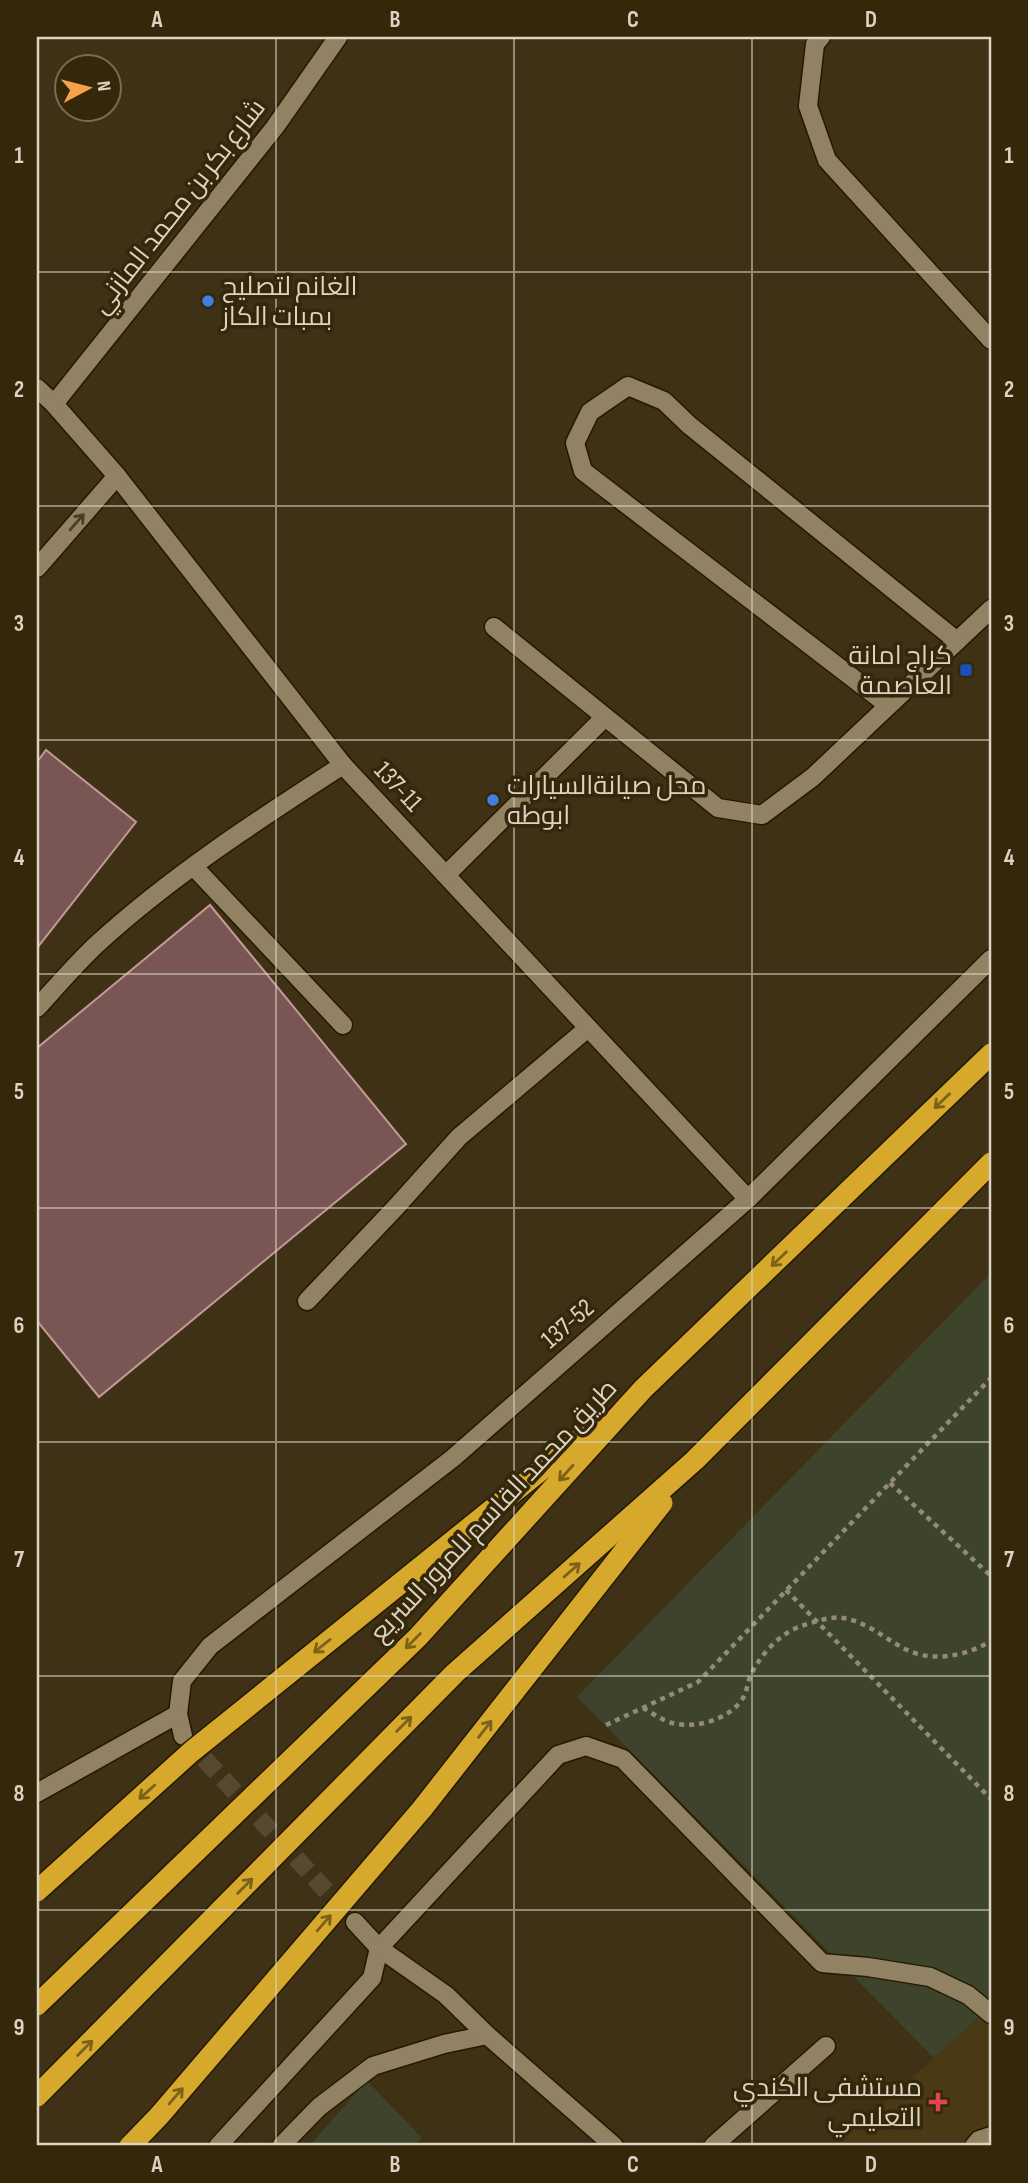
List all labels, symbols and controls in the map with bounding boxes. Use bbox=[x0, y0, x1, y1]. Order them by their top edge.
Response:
text: A bbox=[151, 6, 164, 34]
text: B bbox=[390, 6, 401, 34]
text: C bbox=[627, 6, 639, 34]
text: D bbox=[865, 6, 877, 34]
north arrow bbox=[52, 52, 122, 122]
text: N bbox=[91, 80, 115, 93]
street label: شارع بكر بن محمد المازني bbox=[86, 93, 276, 323]
text: 1 bbox=[14, 142, 24, 170]
text: 1 bbox=[1004, 142, 1014, 170]
place label: الغانم لتصليح بمبات الكاز bbox=[220, 272, 358, 333]
marker: الغانم لتصليح بمبات الكاز bbox=[200, 293, 216, 309]
text: 2 bbox=[14, 376, 24, 404]
text: 2 bbox=[1004, 376, 1014, 404]
one-way arrow bbox=[69, 513, 85, 531]
text: 3 bbox=[14, 610, 24, 638]
text: 3 bbox=[1004, 610, 1014, 638]
place label: كراج امانة العاصمة bbox=[848, 641, 952, 702]
marker: كراج امانة العاصمة bbox=[958, 662, 974, 678]
street label: 137-11 bbox=[367, 756, 429, 818]
place label: محل صيانةالسيارات ابوطه bbox=[507, 771, 706, 832]
marker: محل صيانةالسيارات ابوطه bbox=[485, 792, 501, 808]
text: 4 bbox=[14, 844, 25, 872]
text: 4 bbox=[1004, 844, 1015, 872]
text: 5 bbox=[14, 1078, 24, 1106]
text: 5 bbox=[1004, 1078, 1014, 1106]
one-way arrow bbox=[934, 1093, 951, 1110]
one-way arrow bbox=[770, 1251, 787, 1268]
street label: 137-52 bbox=[535, 1293, 601, 1355]
text: 6 bbox=[14, 1312, 24, 1340]
text: 6 bbox=[1004, 1312, 1014, 1340]
street label: طريق محمد القاسم للمرور السريع bbox=[364, 1373, 625, 1649]
one-way arrow bbox=[558, 1464, 575, 1481]
text: 7 bbox=[14, 1546, 24, 1574]
text: 7 bbox=[1004, 1546, 1014, 1574]
one-way arrow bbox=[562, 1562, 580, 1578]
one-way arrow bbox=[405, 1632, 422, 1649]
one-way arrow bbox=[314, 1639, 332, 1654]
one-way arrow bbox=[396, 1716, 413, 1733]
one-way arrow bbox=[477, 1720, 492, 1738]
text: 8 bbox=[14, 1780, 25, 1808]
text: 8 bbox=[1004, 1780, 1015, 1808]
one-way arrow bbox=[139, 1783, 156, 1800]
one-way arrow bbox=[236, 1877, 253, 1894]
one-way arrow bbox=[316, 1914, 332, 1932]
text: 9 bbox=[14, 2014, 24, 2042]
text: 9 bbox=[1004, 2014, 1014, 2042]
one-way arrow bbox=[76, 2039, 93, 2056]
place label: مستشفى الكندي التعليمي bbox=[733, 2073, 922, 2138]
one-way arrow bbox=[168, 2087, 184, 2105]
marker: مستشفى الكندي التعليمي bbox=[928, 2092, 948, 2112]
text: A bbox=[151, 2151, 164, 2179]
text: B bbox=[390, 2151, 401, 2179]
text: C bbox=[627, 2151, 639, 2179]
text: D bbox=[865, 2151, 877, 2179]

